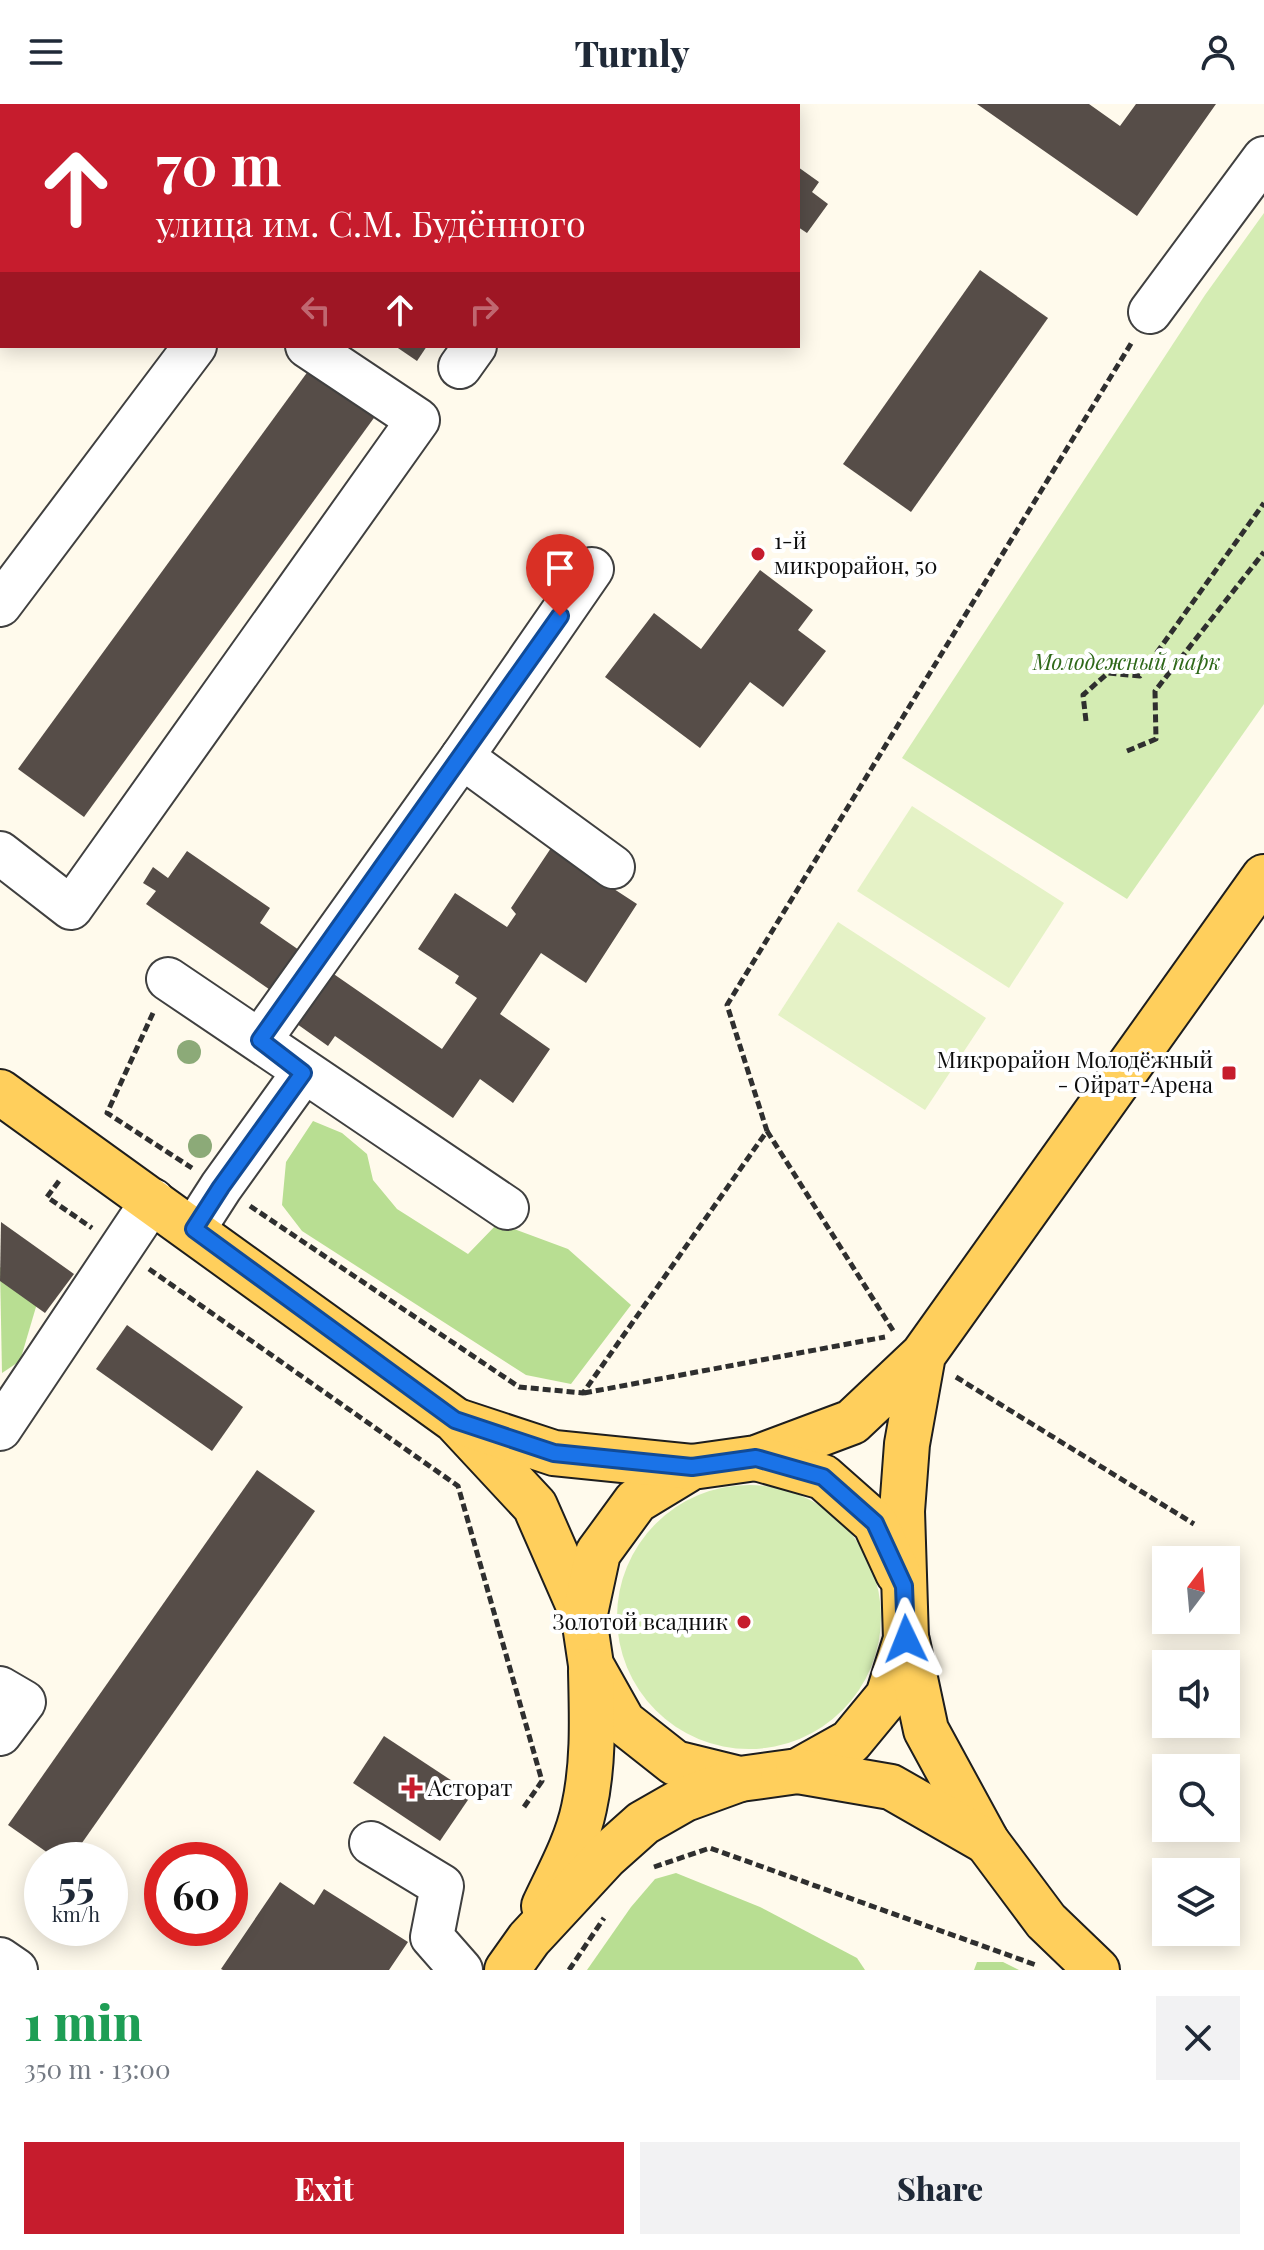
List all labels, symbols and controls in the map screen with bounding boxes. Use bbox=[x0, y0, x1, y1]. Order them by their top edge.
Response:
text: Turnly bbox=[574, 28, 690, 76]
icon: menu bbox=[24, 30, 68, 74]
icon: person bbox=[1196, 30, 1240, 74]
text: 70 m bbox=[156, 126, 281, 201]
icon: ahead bbox=[24, 136, 128, 240]
text: улица им. С.М. Будённого bbox=[156, 198, 586, 246]
icon: left bbox=[294, 288, 338, 332]
icon: ahead bbox=[378, 288, 422, 332]
icon: right bbox=[462, 288, 506, 332]
place label: 1-й микрорайон, 50 bbox=[774, 525, 937, 580]
pin bbox=[526, 534, 594, 616]
marker: 1-й микрорайон, 50 bbox=[749, 545, 767, 563]
icon: arrive bbox=[538, 546, 582, 590]
park label: Молодежный парк bbox=[1032, 646, 1221, 676]
place label: Микрорайон Молодёжный - Ойрат-Арена bbox=[937, 1044, 1213, 1099]
marker: Микрорайон Молодёжный - Ойрат-Арена bbox=[1220, 1064, 1238, 1082]
north arrow bbox=[1152, 1546, 1240, 1634]
map controls bbox=[1152, 1546, 1240, 1946]
position arrow bbox=[864, 1597, 948, 1681]
place label: Золотой всадник bbox=[552, 1606, 728, 1636]
marker: Золотой всадник bbox=[735, 1613, 753, 1631]
button: sound bbox=[1152, 1650, 1240, 1738]
button: search bbox=[1152, 1754, 1240, 1842]
place label: Асторат bbox=[427, 1772, 513, 1802]
marker: Асторат bbox=[403, 1779, 421, 1797]
speed limit sign: 60 bbox=[144, 1842, 248, 1946]
text: 55 bbox=[58, 1857, 94, 1910]
button: layers bbox=[1152, 1858, 1240, 1946]
text: km/h bbox=[52, 1900, 100, 1927]
text: 1 min bbox=[24, 1989, 142, 2053]
button: close bbox=[1156, 1996, 1240, 2080]
text: 350 m · 13:00 bbox=[24, 2051, 171, 2086]
button: Exit bbox=[24, 2142, 624, 2234]
button: Share bbox=[640, 2142, 1240, 2234]

